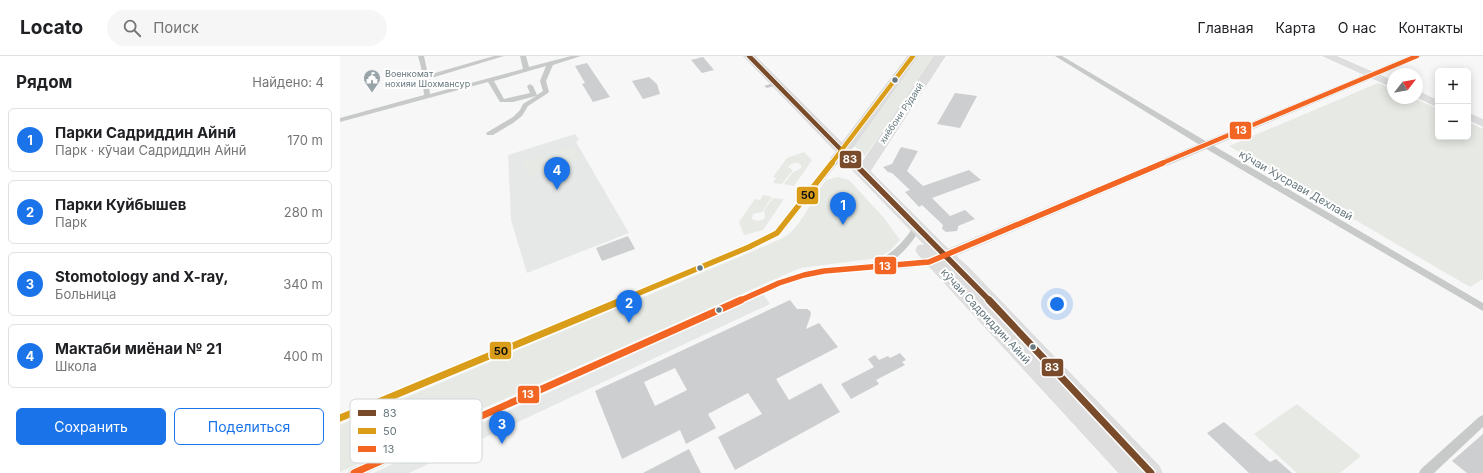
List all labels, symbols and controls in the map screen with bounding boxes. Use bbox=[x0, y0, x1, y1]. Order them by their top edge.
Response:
search box bbox=[107, 10, 387, 46]
text: Locato bbox=[20, 16, 83, 39]
icon: search bbox=[121, 17, 143, 39]
text: Поиск bbox=[153, 18, 199, 37]
text: Главная bbox=[1198, 19, 1253, 36]
text: Карта bbox=[1275, 19, 1316, 36]
text: О нас bbox=[1338, 19, 1376, 36]
text: Контакты bbox=[1398, 19, 1463, 36]
public building icon: Военкомат нохияи Шохмансур bbox=[362, 68, 382, 93]
place label: Военкомат нохияи Шохмансур bbox=[385, 68, 471, 89]
north arrow bbox=[1387, 68, 1423, 104]
map controls bbox=[1435, 68, 1471, 140]
button: + bbox=[1435, 68, 1471, 104]
text: Рядом bbox=[16, 72, 72, 92]
text: Найдено: 4 bbox=[252, 74, 324, 90]
unlabelled marker bbox=[890, 75, 900, 85]
street label: хиёбони Рӯдакӣ bbox=[877, 81, 925, 145]
button: − bbox=[1435, 104, 1471, 140]
line badge: 13 bbox=[1229, 121, 1252, 140]
text: Парки Садриддин Айнӣ bbox=[55, 123, 236, 142]
text: 13 bbox=[1235, 123, 1247, 137]
text: 1 bbox=[27, 132, 33, 148]
text: 170 m bbox=[287, 132, 323, 148]
text: Парк · кӯчаи Садриддин Айнӣ bbox=[55, 142, 246, 158]
street label: кӯчаи Хусрави Дехлавӣ bbox=[1237, 147, 1355, 223]
line badge: 83 bbox=[839, 150, 862, 169]
text: 83 bbox=[843, 152, 857, 166]
pin: 4 bbox=[544, 157, 570, 190]
line badge: 50 bbox=[796, 186, 819, 205]
text: 50 bbox=[801, 188, 815, 202]
pin: 1 bbox=[830, 192, 856, 225]
text: Парки Куйбышев bbox=[55, 195, 186, 214]
text: 2 bbox=[26, 204, 34, 220]
text: 280 m bbox=[284, 204, 323, 220]
text: Парк bbox=[55, 214, 87, 230]
line badge: 13 bbox=[874, 256, 897, 275]
text: 13 bbox=[879, 259, 891, 273]
unlabelled marker bbox=[695, 263, 705, 273]
street label: кӯчаи Садриддин Айнӣ bbox=[938, 265, 1034, 367]
text: Stomotology and X-ray, bbox=[55, 267, 229, 286]
text: 3 bbox=[26, 276, 34, 292]
text: 340 m bbox=[283, 276, 323, 292]
text: Больница bbox=[55, 286, 116, 302]
pin: 2 bbox=[616, 290, 642, 323]
your location bbox=[1047, 294, 1067, 314]
unlabelled marker bbox=[714, 305, 724, 315]
text: Мактаби миёнаи № 21 bbox=[55, 339, 222, 358]
line badge: 50 bbox=[489, 341, 512, 360]
unlabelled marker bbox=[1028, 342, 1038, 352]
text: 50 bbox=[494, 344, 508, 358]
text: 4 bbox=[26, 348, 34, 364]
text: 400 m bbox=[283, 348, 323, 364]
text: Школа bbox=[55, 358, 97, 374]
line badge: 83 bbox=[1041, 358, 1064, 377]
text: 83 bbox=[1045, 360, 1059, 374]
line badge: 13 bbox=[517, 385, 540, 404]
text: 13 bbox=[522, 387, 534, 401]
legend bbox=[350, 399, 482, 463]
text: 83 bbox=[383, 406, 397, 420]
button: Сохранить bbox=[16, 408, 166, 445]
button: Поделиться bbox=[174, 408, 324, 445]
pin: 3 bbox=[489, 411, 515, 444]
text: 50 bbox=[383, 424, 397, 438]
text: 13 bbox=[383, 442, 394, 456]

